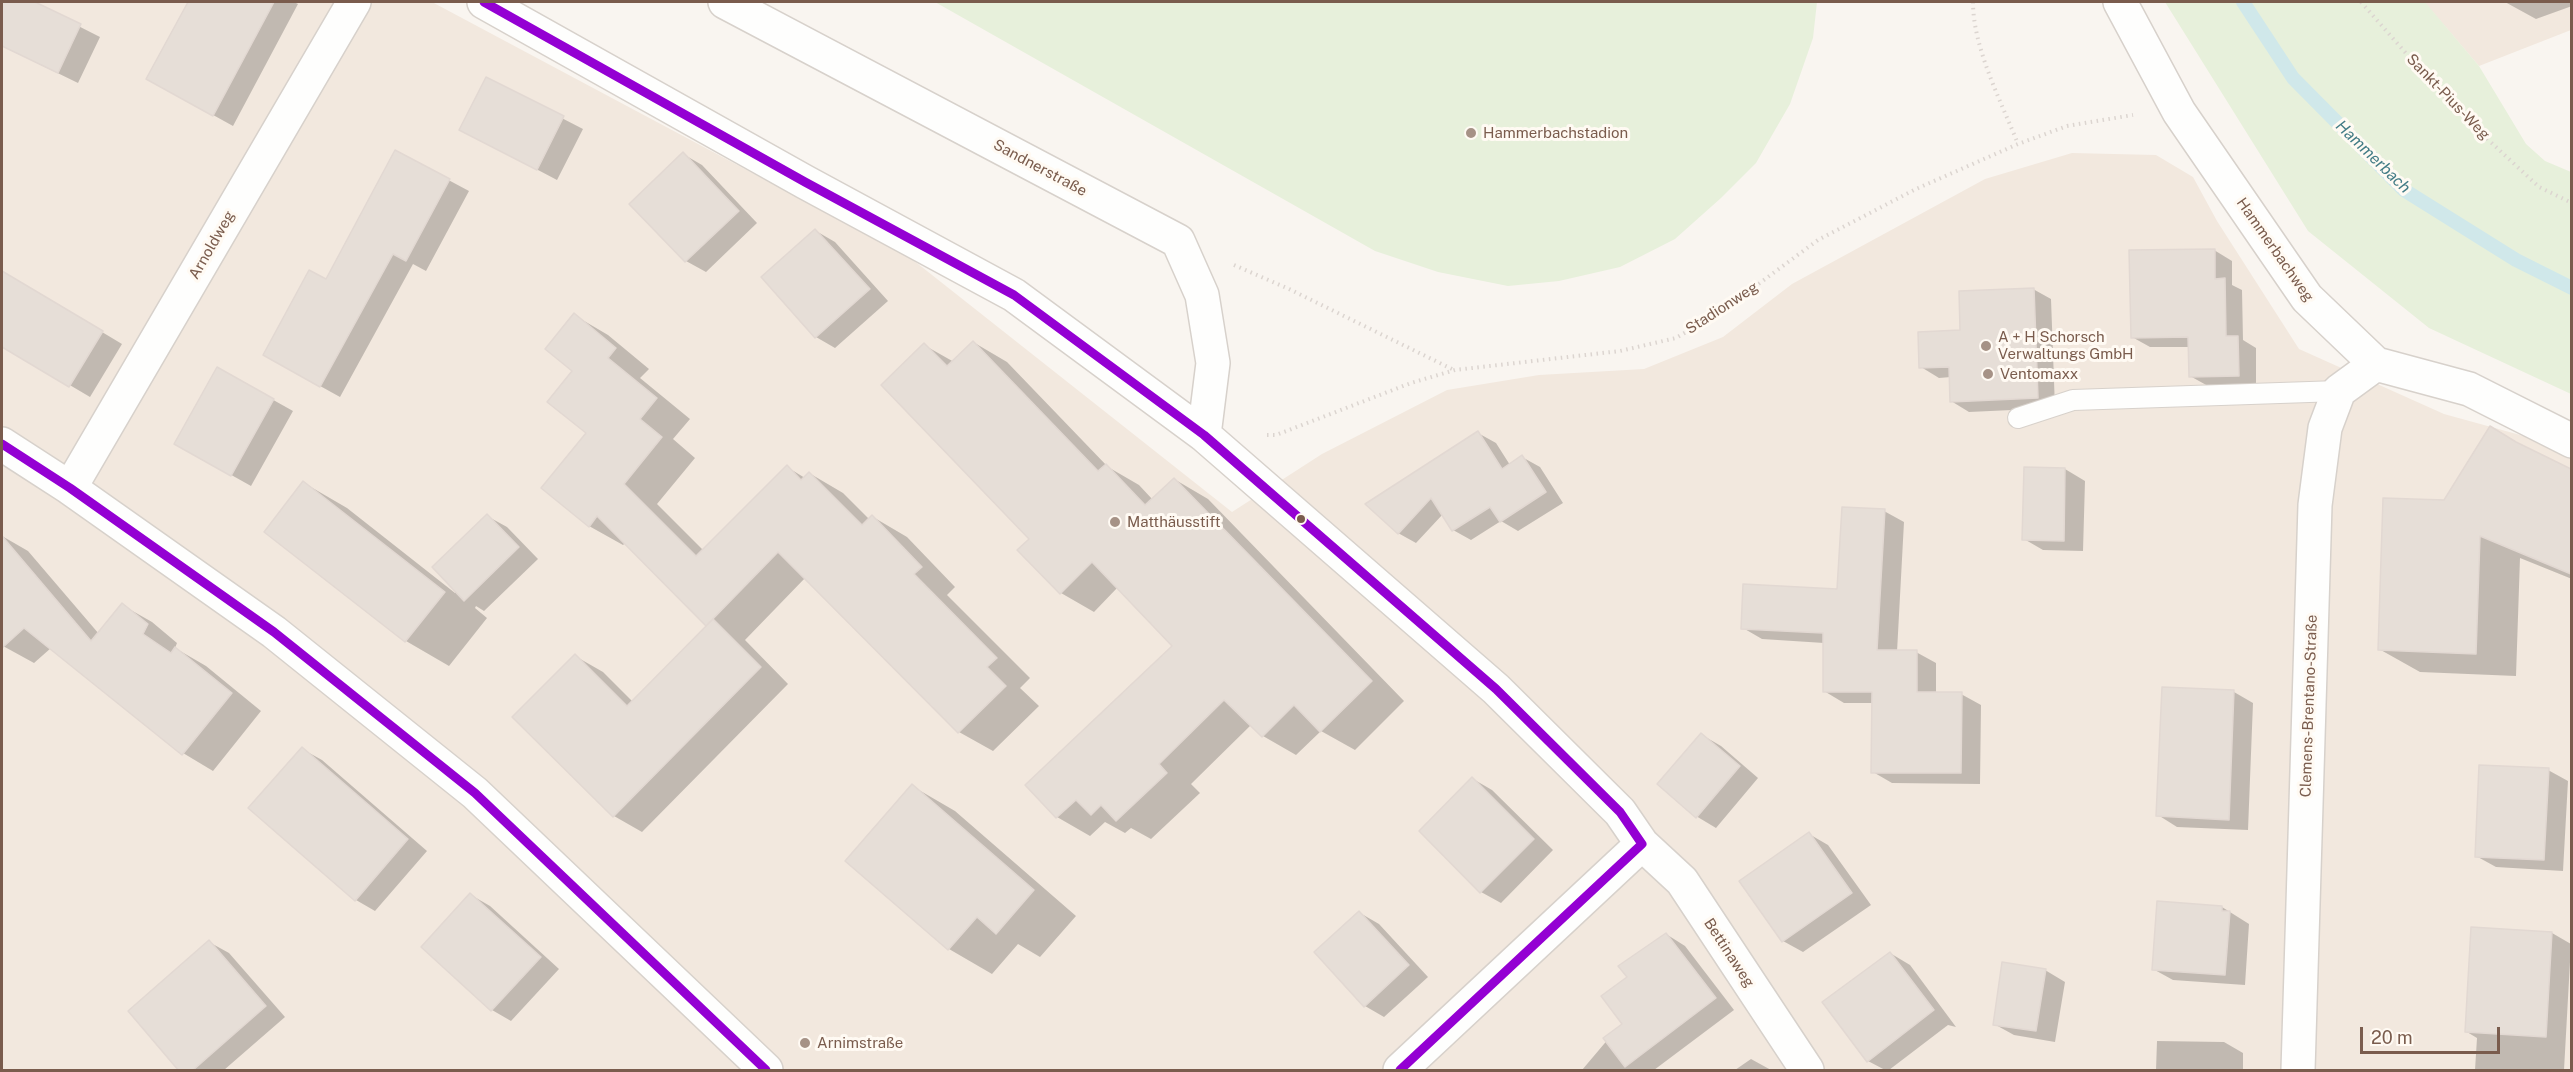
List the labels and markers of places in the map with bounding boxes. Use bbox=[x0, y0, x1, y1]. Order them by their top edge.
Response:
place label: Hammerbachstadion bbox=[1483, 124, 1628, 142]
marker: Hammerbachstadion bbox=[1464, 126, 1478, 140]
place label: A + H Schorsch Verwaltungs GmbH bbox=[1998, 328, 2134, 363]
marker: A + H Schorsch Verwaltungs GmbH bbox=[1979, 339, 1993, 353]
place label: Ventomaxx bbox=[2000, 365, 2078, 383]
marker: Ventomaxx bbox=[1981, 367, 1995, 381]
place label: Matthäusstift bbox=[1127, 513, 1221, 531]
unlabelled marker bbox=[1295, 513, 1307, 525]
marker: Matthäusstift bbox=[1108, 515, 1122, 529]
place label: Arnimstraße bbox=[817, 1034, 903, 1052]
marker: Arnimstraße bbox=[798, 1036, 812, 1050]

